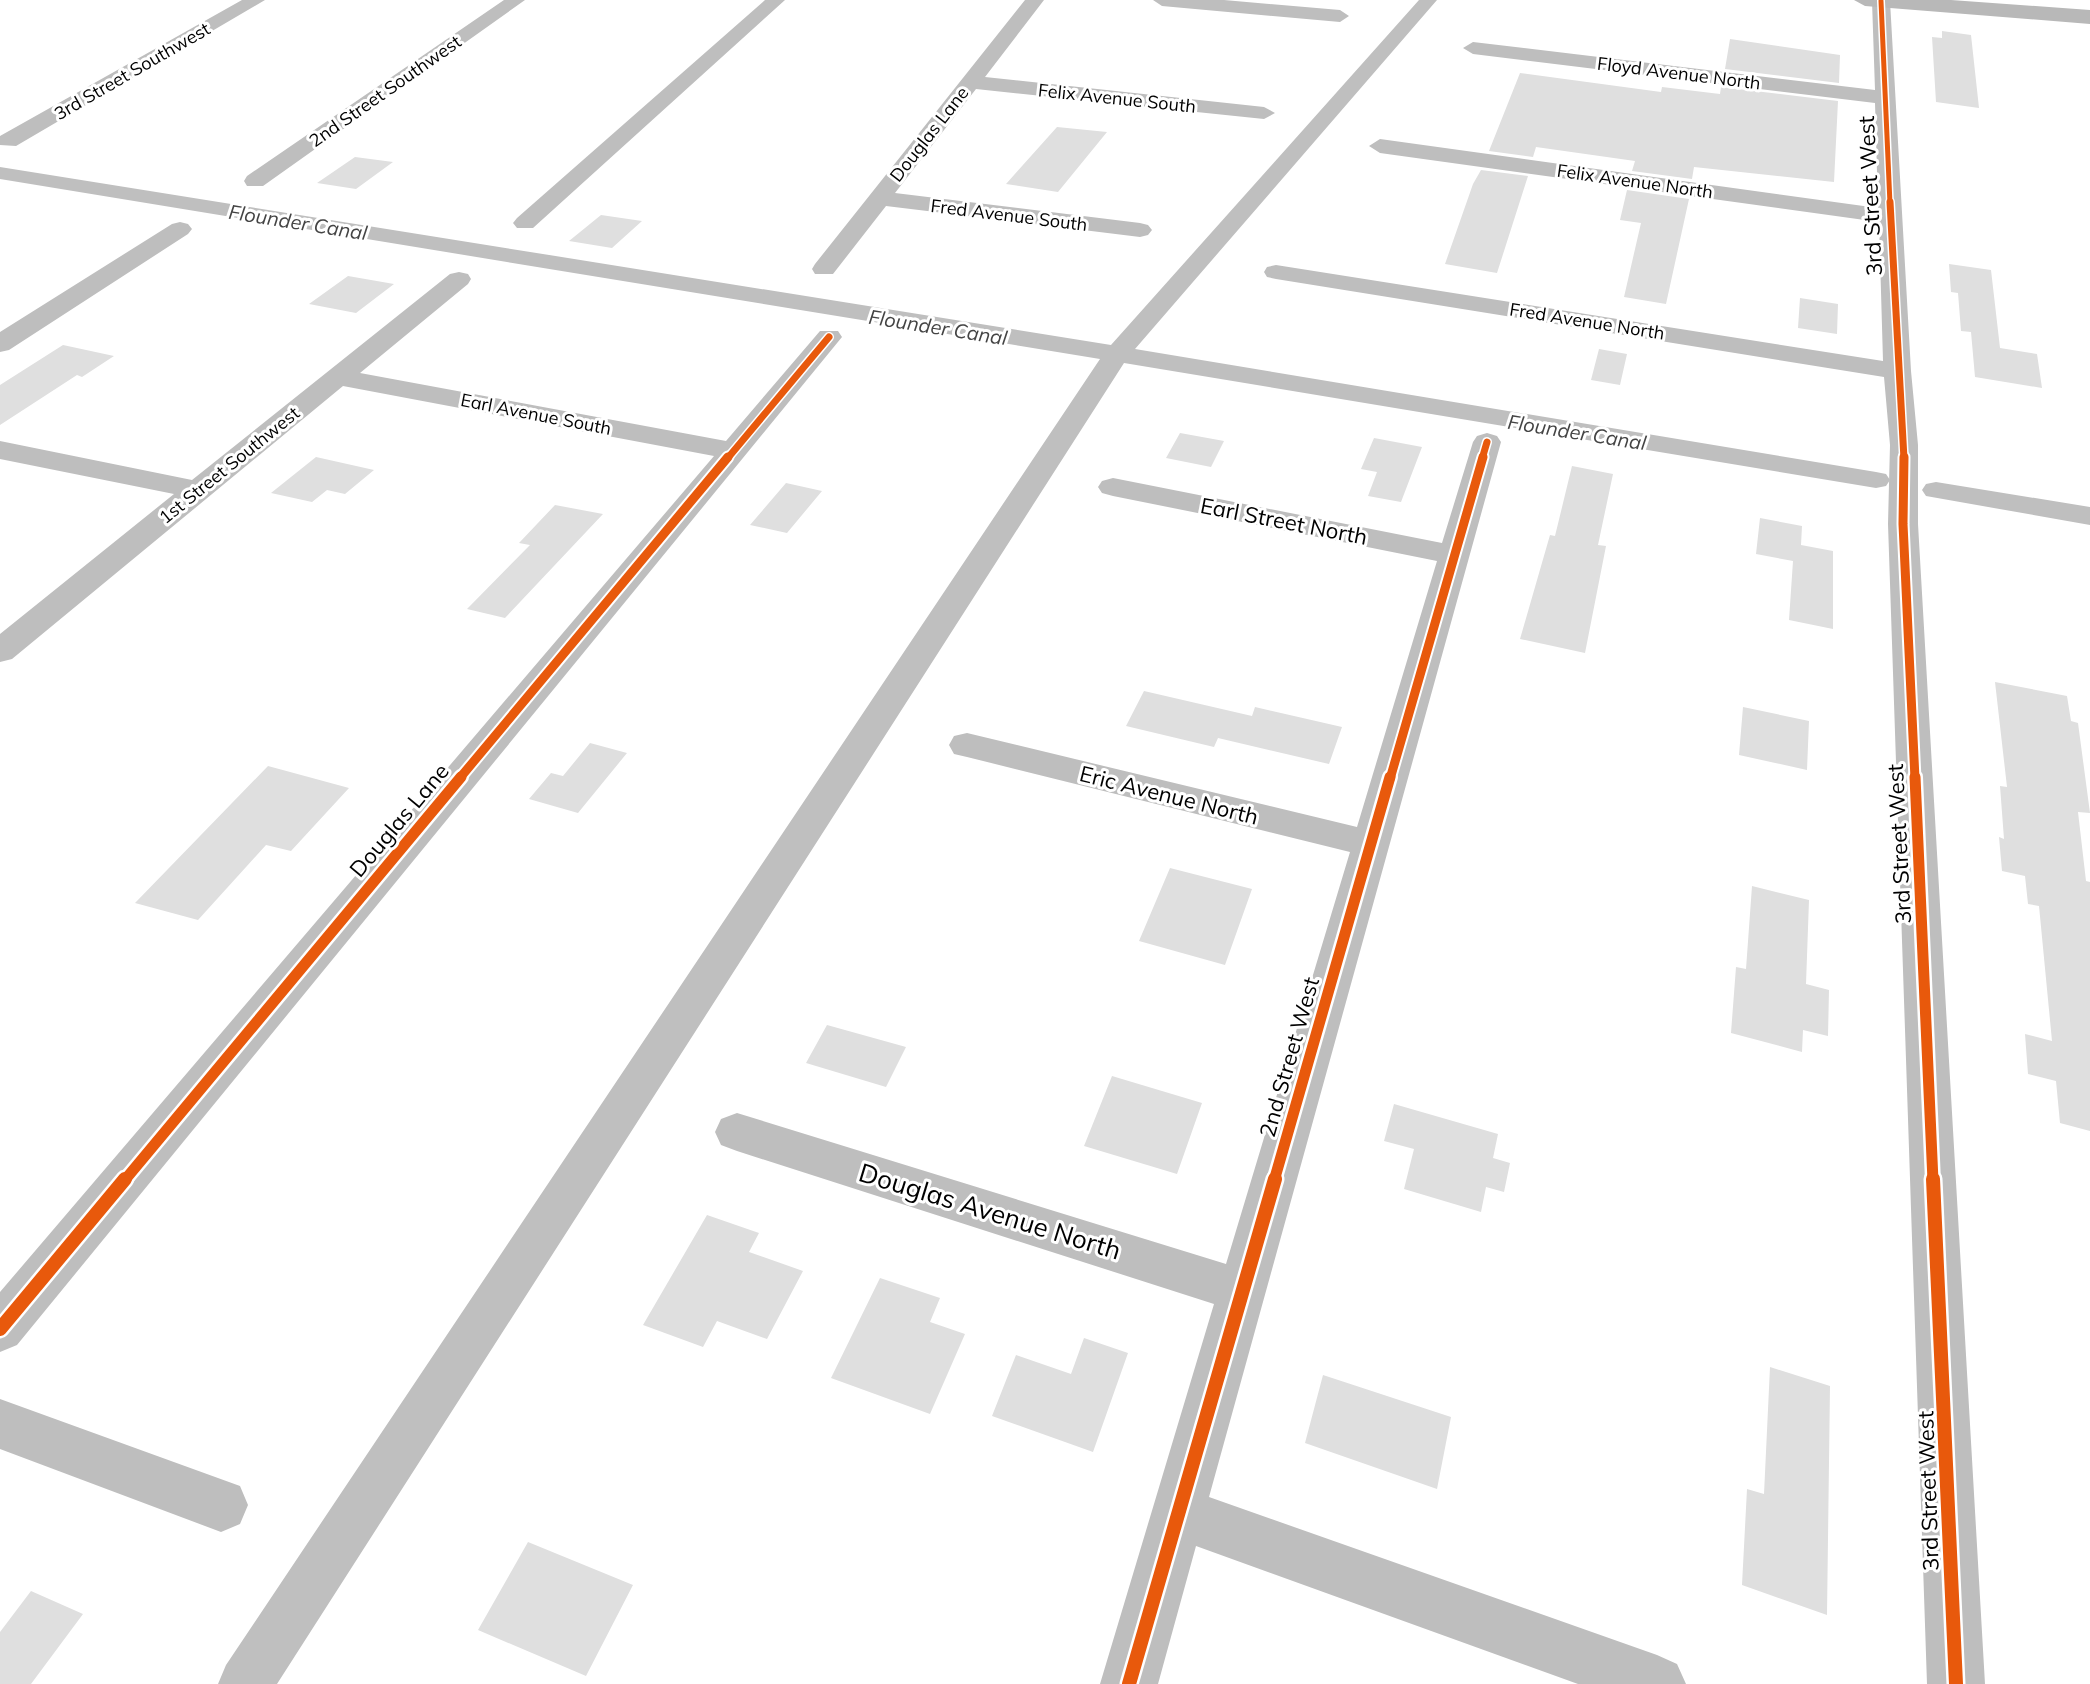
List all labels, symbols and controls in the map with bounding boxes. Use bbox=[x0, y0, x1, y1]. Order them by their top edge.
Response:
street label: 3rd Street Southwest bbox=[50, 17, 214, 125]
street label: 2nd Street Southwest bbox=[305, 30, 465, 152]
street label: Floyd Avenue North bbox=[1596, 52, 1762, 94]
street label: Felix Avenue South bbox=[1037, 78, 1197, 118]
street label: Douglas Lane bbox=[885, 82, 973, 186]
street label: 3rd Street West bbox=[1852, 115, 1888, 277]
street label: Felix Avenue North bbox=[1555, 159, 1715, 203]
street label: Fred Avenue South bbox=[929, 194, 1089, 236]
water label: Flounder Canal bbox=[227, 199, 369, 245]
street label: Fred Avenue North bbox=[1508, 297, 1666, 345]
water label: Flounder Canal bbox=[867, 304, 1009, 350]
street label: Earl Avenue South bbox=[459, 388, 613, 440]
street label: 1st Street Southwest bbox=[154, 401, 304, 529]
water label: Flounder Canal bbox=[1506, 409, 1648, 455]
street label: Earl Street North bbox=[1198, 491, 1370, 551]
street label: Douglas Lane bbox=[343, 757, 455, 883]
street label: Eric Avenue North bbox=[1077, 759, 1261, 831]
street label: 3rd Street West bbox=[1881, 763, 1917, 925]
street label: 2nd Street West bbox=[1253, 973, 1325, 1140]
street label: Douglas Avenue North bbox=[855, 1155, 1125, 1267]
street label: 3rd Street West bbox=[1911, 1410, 1945, 1572]

